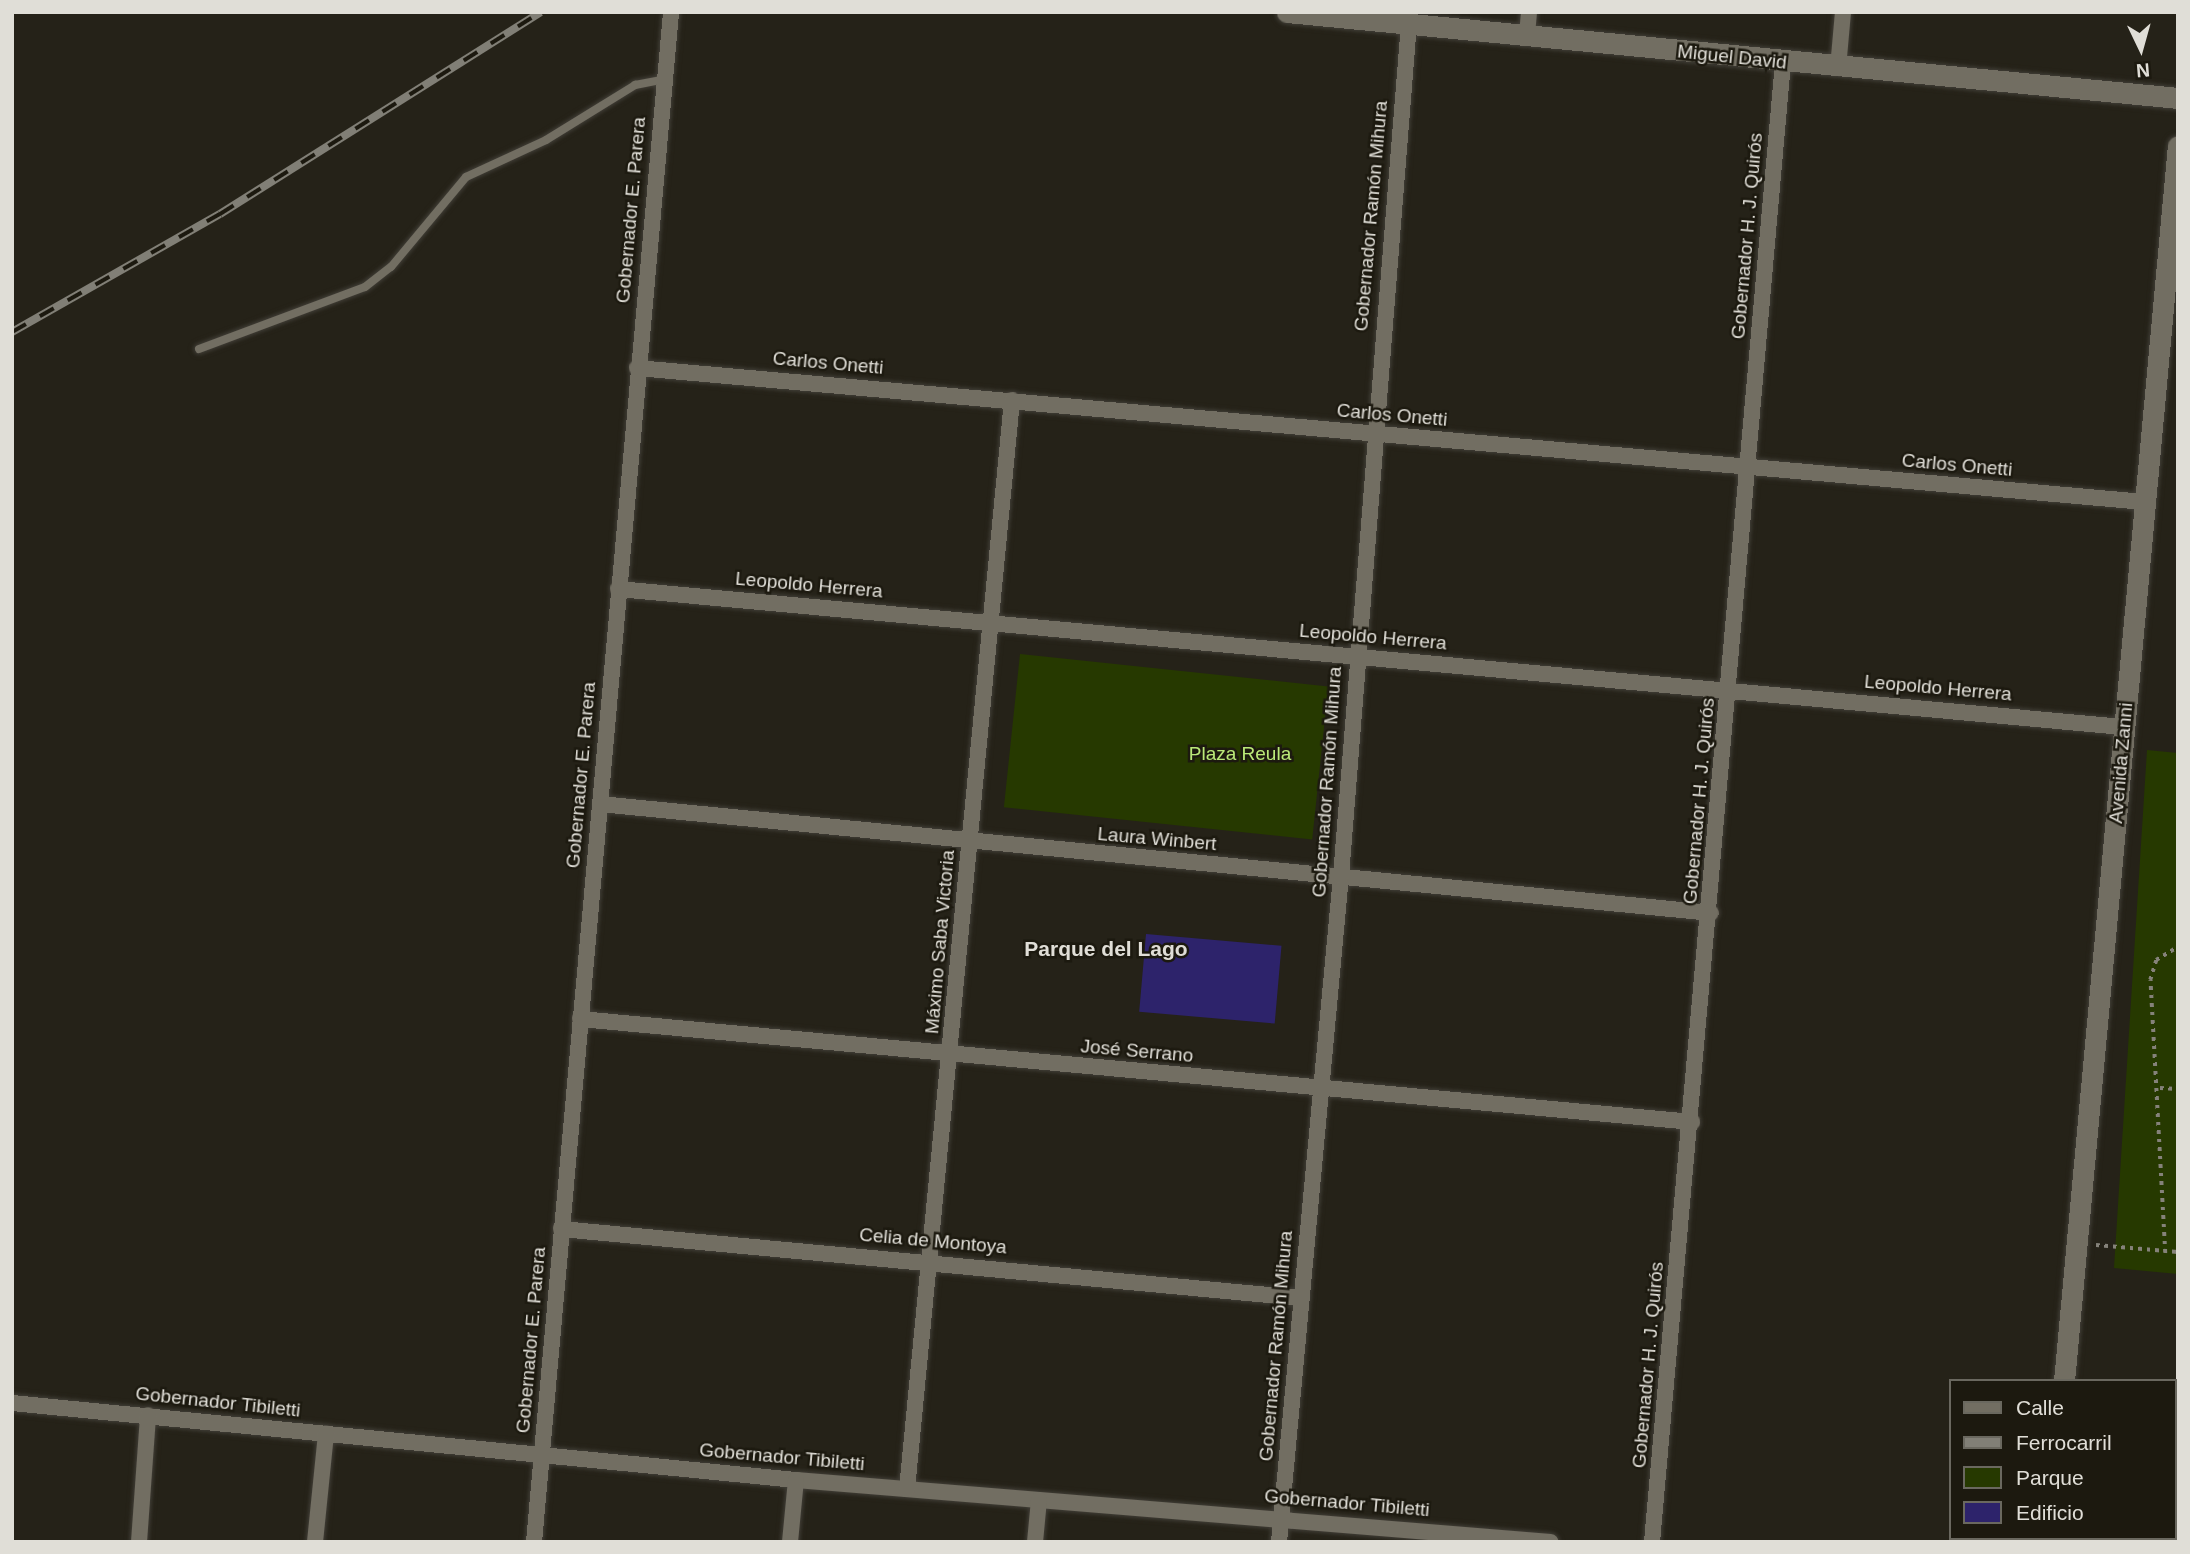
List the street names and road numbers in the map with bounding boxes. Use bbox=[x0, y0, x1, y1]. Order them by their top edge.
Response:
street label: Miguel David bbox=[1676, 40, 1788, 74]
street label: Gobernador Ramón Mihura bbox=[1350, 100, 1392, 332]
street label: Gobernador E. Parera bbox=[611, 116, 651, 304]
street label: Gobernador H. J. Quirós bbox=[1727, 132, 1767, 340]
street label: Carlos Onetti bbox=[772, 347, 884, 379]
street label: Carlos Onetti bbox=[1336, 399, 1448, 431]
street label: Carlos Onetti bbox=[1901, 449, 2013, 481]
street label: Leopoldo Herrera bbox=[734, 567, 884, 603]
street label: Leopoldo Herrera bbox=[1298, 619, 1448, 655]
street label: Gobernador Ramón Mihura bbox=[1308, 666, 1346, 898]
street label: Leopoldo Herrera bbox=[1863, 670, 2013, 706]
street label: Gobernador E. Parera bbox=[561, 681, 601, 869]
street label: Gobernador H. J. Quirós bbox=[1679, 697, 1719, 905]
street label: Avenida Zanni bbox=[2104, 702, 2138, 824]
street label: Laura Winbert bbox=[1097, 822, 1217, 856]
street label: Máximo Saba Victoria bbox=[921, 849, 959, 1035]
street label: José Serrano bbox=[1080, 1035, 1194, 1067]
street label: Celia de Montoya bbox=[858, 1223, 1008, 1259]
street label: Gobernador Ramón Mihura bbox=[1255, 1230, 1297, 1462]
street label: Gobernador E. Parera bbox=[511, 1246, 551, 1434]
street label: Gobernador H. J. Quirós bbox=[1628, 1261, 1668, 1469]
street label: Gobernador Tibiletti bbox=[134, 1382, 302, 1422]
street label: Gobernador Tibiletti bbox=[698, 1438, 866, 1476]
street label: Gobernador Tibiletti bbox=[1263, 1484, 1431, 1522]

